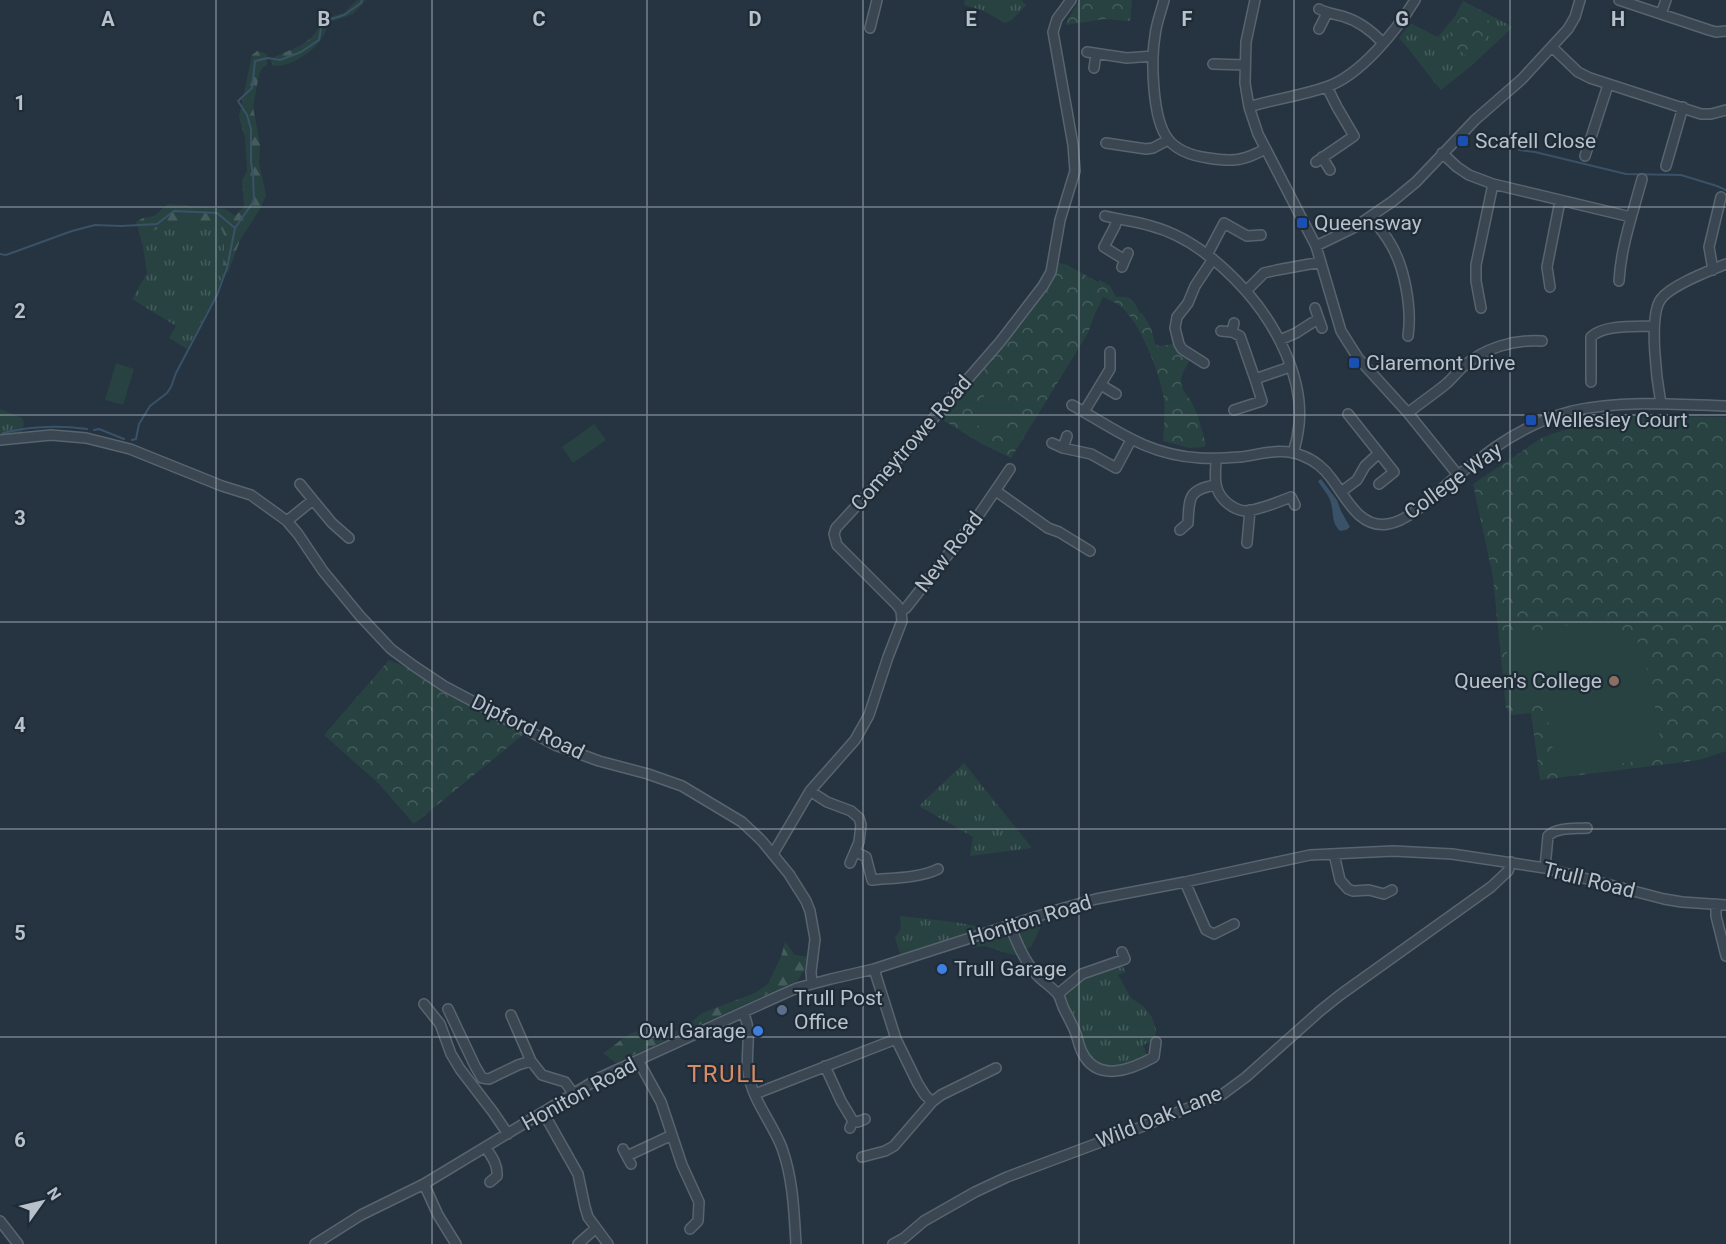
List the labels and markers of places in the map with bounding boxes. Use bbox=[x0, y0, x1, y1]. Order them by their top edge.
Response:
place label: Scafell Close bbox=[1475, 129, 1596, 153]
marker: Scafell Close bbox=[1456, 134, 1470, 148]
place label: Queensway bbox=[1314, 211, 1422, 235]
marker: Queensway bbox=[1295, 216, 1309, 230]
place label: Claremont Drive bbox=[1366, 351, 1516, 375]
marker: Claremont Drive bbox=[1347, 356, 1361, 370]
place label: Wellesley Court bbox=[1543, 408, 1688, 432]
marker: Wellesley Court bbox=[1524, 413, 1538, 427]
place label: Queen's College bbox=[1454, 669, 1602, 693]
marker: Queen's College bbox=[1607, 674, 1621, 688]
place label: Trull Garage bbox=[954, 957, 1067, 981]
marker: Trull Garage bbox=[935, 962, 949, 976]
place label: Trull Post Office bbox=[794, 986, 883, 1034]
marker: Trull Post Office bbox=[775, 1003, 789, 1017]
place label: Owl Garage bbox=[639, 1019, 746, 1043]
marker: Owl Garage bbox=[751, 1024, 765, 1038]

